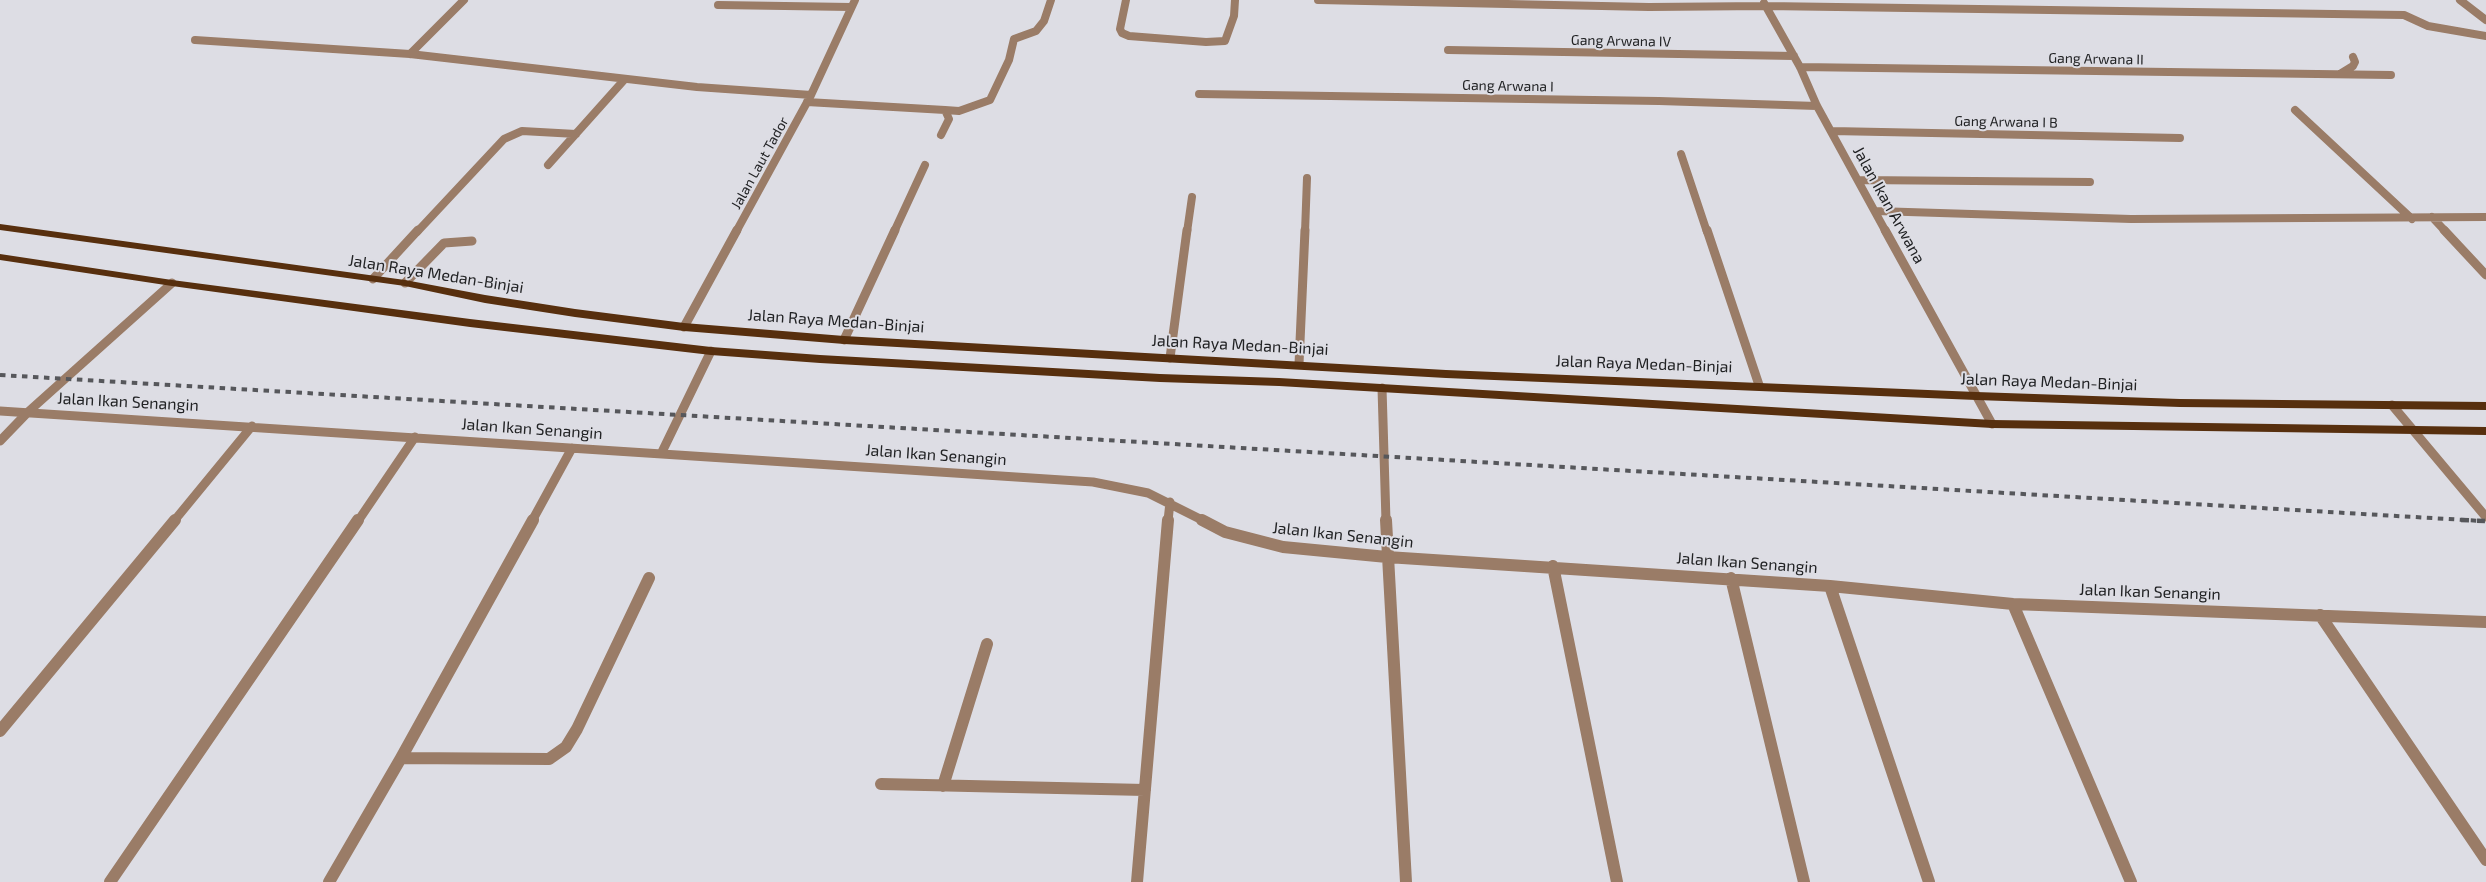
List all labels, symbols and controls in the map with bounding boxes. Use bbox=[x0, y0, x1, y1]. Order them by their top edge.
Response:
street label: Gang Arwana IV bbox=[1571, 32, 1671, 50]
street label: Gang Arwana II bbox=[2048, 50, 2144, 68]
street label: Gang Arwana I bbox=[1462, 77, 1554, 95]
street label: Gang Arwana I B bbox=[1954, 113, 2058, 131]
street label: Jalan Laut Tador bbox=[728, 114, 792, 212]
street label: Jalan Ikan Arwana bbox=[1849, 143, 1929, 267]
street label: Jalan Raya Medan-Binjai bbox=[347, 251, 525, 297]
street label: Jalan Raya Medan-Binjai bbox=[747, 305, 925, 337]
street label: Jalan Raya Medan-Binjai bbox=[1151, 331, 1329, 359]
street label: Jalan Raya Medan-Binjai bbox=[1555, 351, 1733, 377]
street label: Jalan Raya Medan-Binjai bbox=[1960, 369, 2138, 395]
street label: Jalan Ikan Senangin bbox=[57, 389, 199, 415]
street label: Jalan Ikan Senangin bbox=[461, 414, 603, 444]
street label: Jalan Ikan Senangin bbox=[865, 440, 1007, 470]
street label: Jalan Ikan Senangin bbox=[1272, 518, 1414, 552]
street label: Jalan Ikan Senangin bbox=[1676, 548, 1818, 578]
street label: Jalan Ikan Senangin bbox=[2079, 580, 2221, 604]

